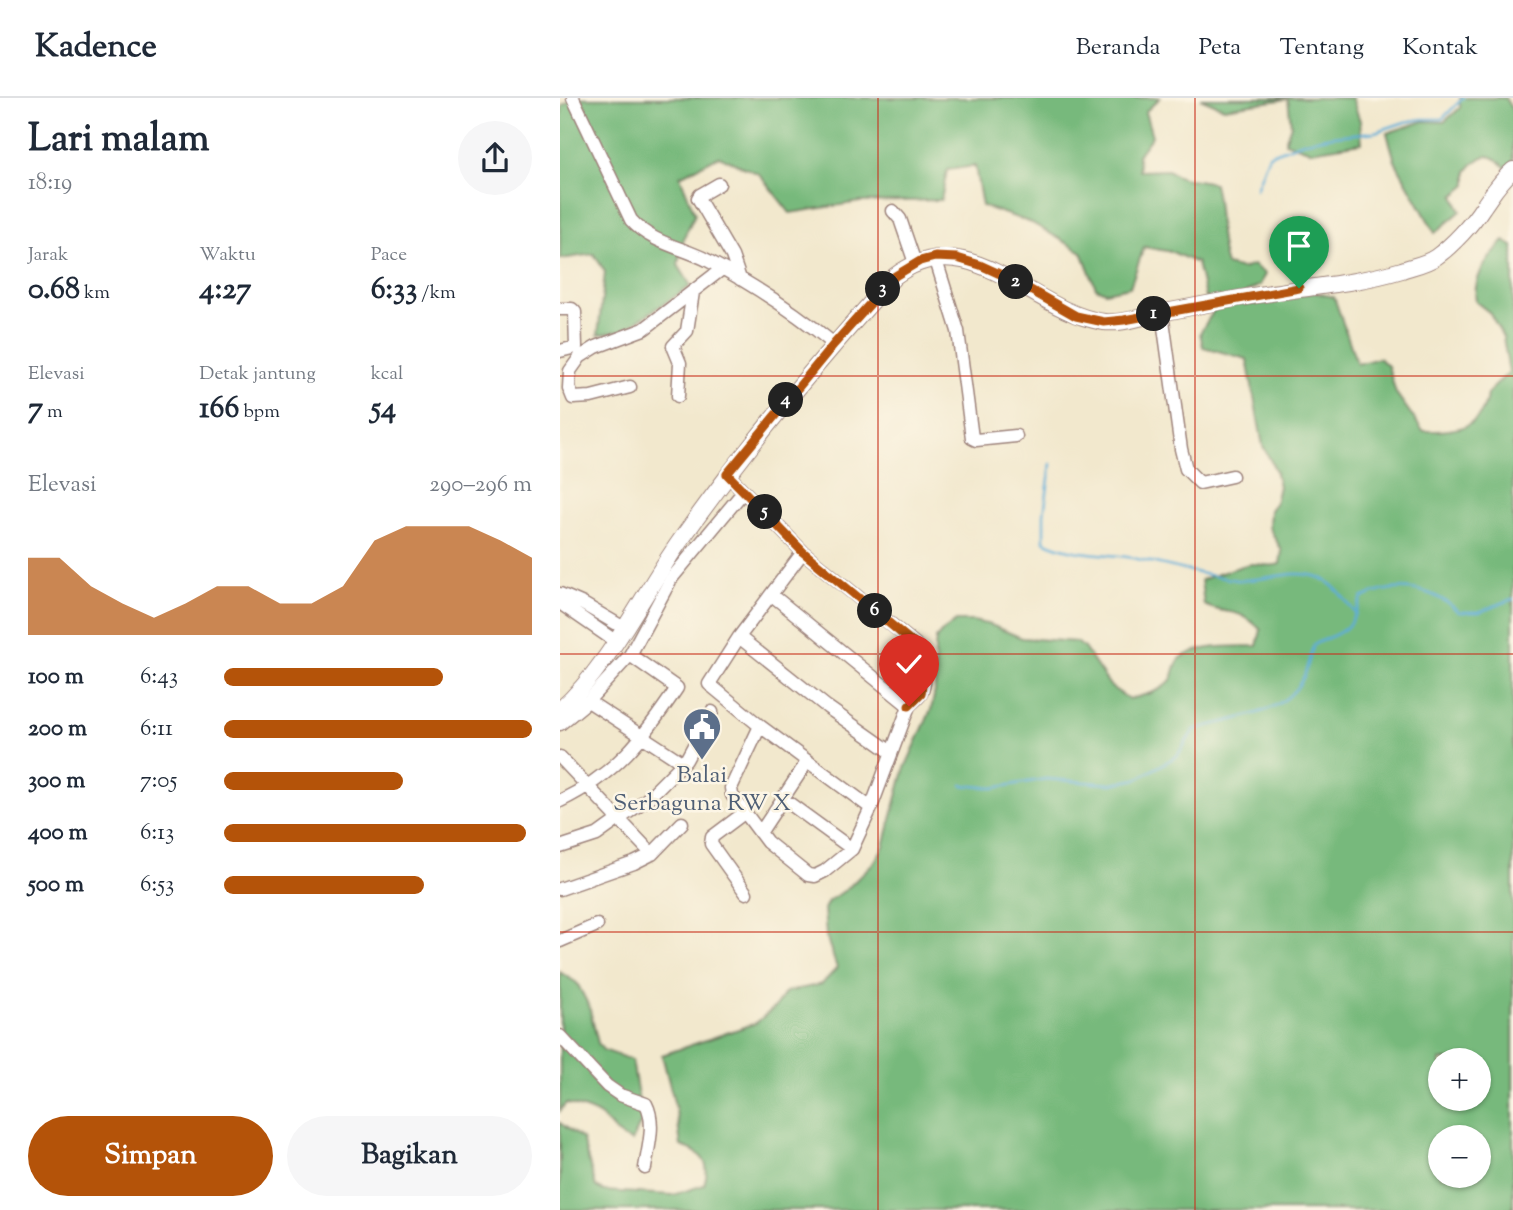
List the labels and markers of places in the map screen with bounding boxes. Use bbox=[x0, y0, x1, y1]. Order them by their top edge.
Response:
pin bbox=[1269, 216, 1329, 288]
pin: 2 bbox=[998, 264, 1034, 300]
pin: 3 bbox=[866, 272, 900, 306]
pin: 1 bbox=[1136, 296, 1172, 332]
pin: 4 bbox=[768, 382, 804, 418]
pin: 5 bbox=[748, 494, 782, 530]
pin: 6 bbox=[858, 594, 892, 628]
pin bbox=[879, 634, 939, 706]
public building icon: Balai Serbaguna RW X bbox=[681, 706, 723, 761]
place label: Balai Serbaguna RW X bbox=[613, 759, 791, 821]

